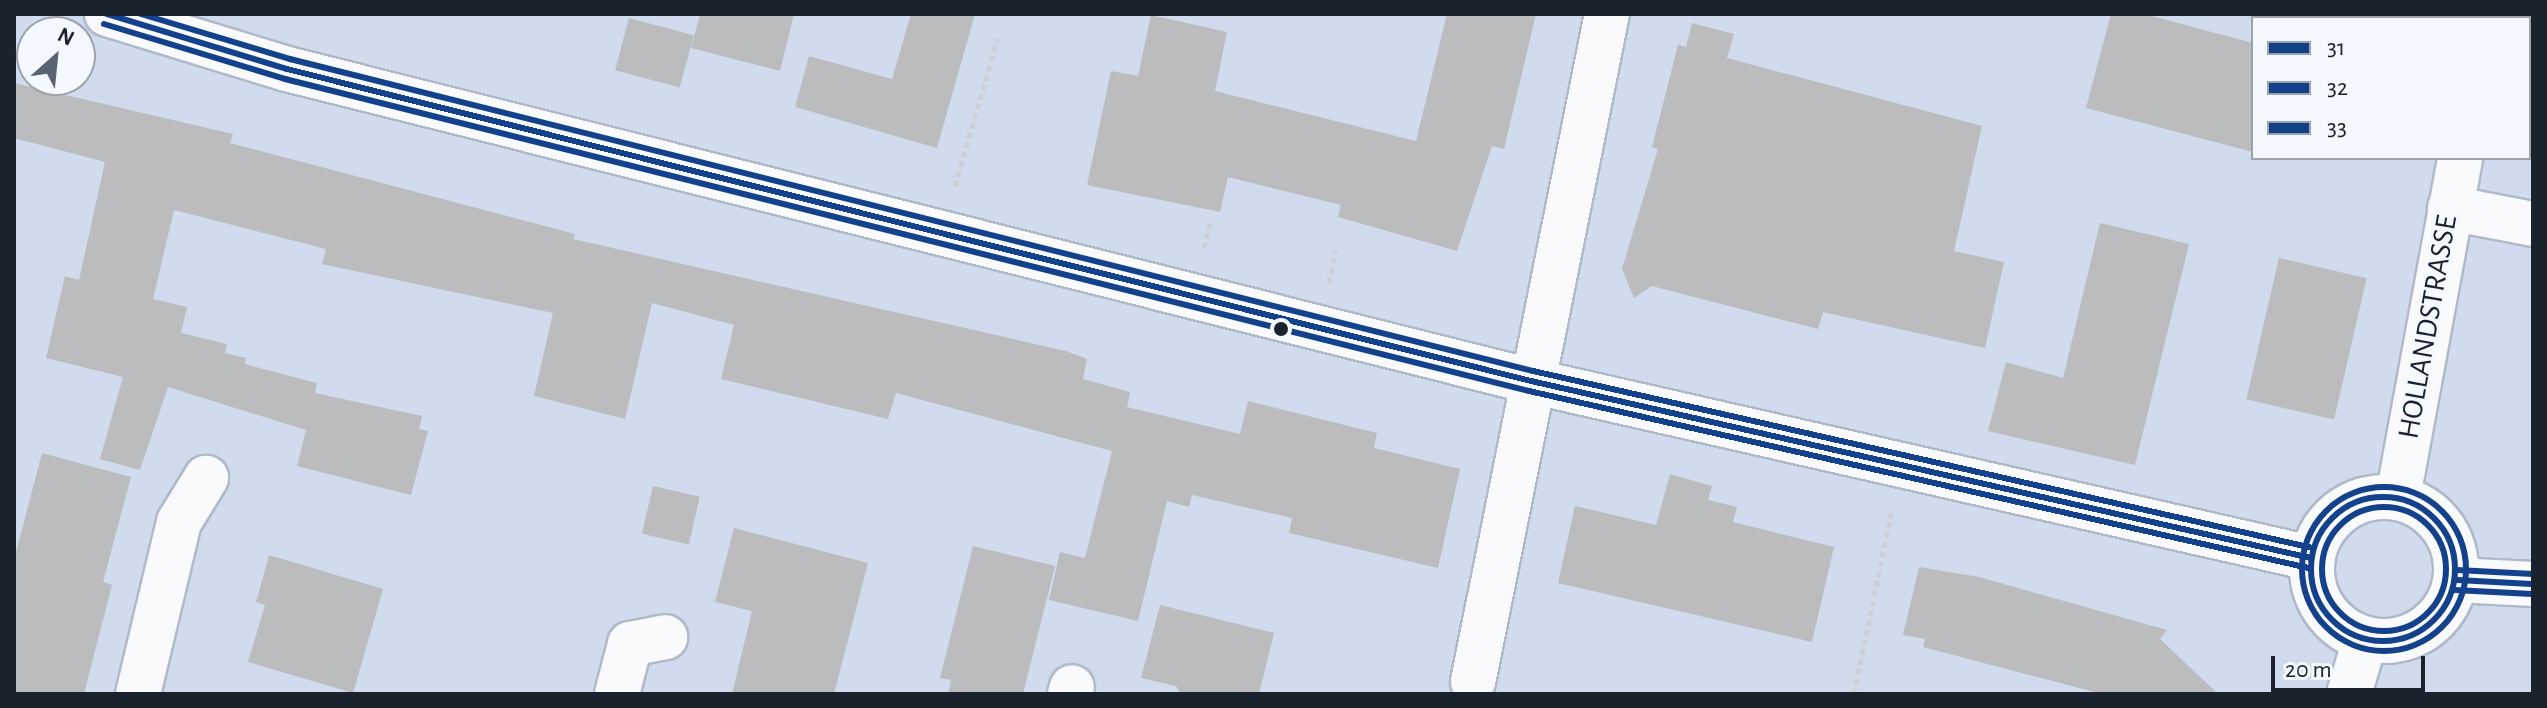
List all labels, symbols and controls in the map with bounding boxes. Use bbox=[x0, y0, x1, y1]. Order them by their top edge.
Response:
north arrow bbox=[16, 16, 96, 96]
legend bbox=[2251, 16, 2531, 160]
text: N bbox=[54, 23, 78, 50]
text: 31 bbox=[2327, 36, 2345, 60]
text: 32 bbox=[2327, 76, 2348, 100]
text: 33 bbox=[2327, 116, 2347, 140]
street label: HOLLANDSTRASSE bbox=[2391, 212, 2465, 442]
unlabelled marker bbox=[1273, 321, 1289, 337]
scale bar bbox=[2275, 640, 2429, 690]
text: 20 m bbox=[2285, 658, 2332, 682]

